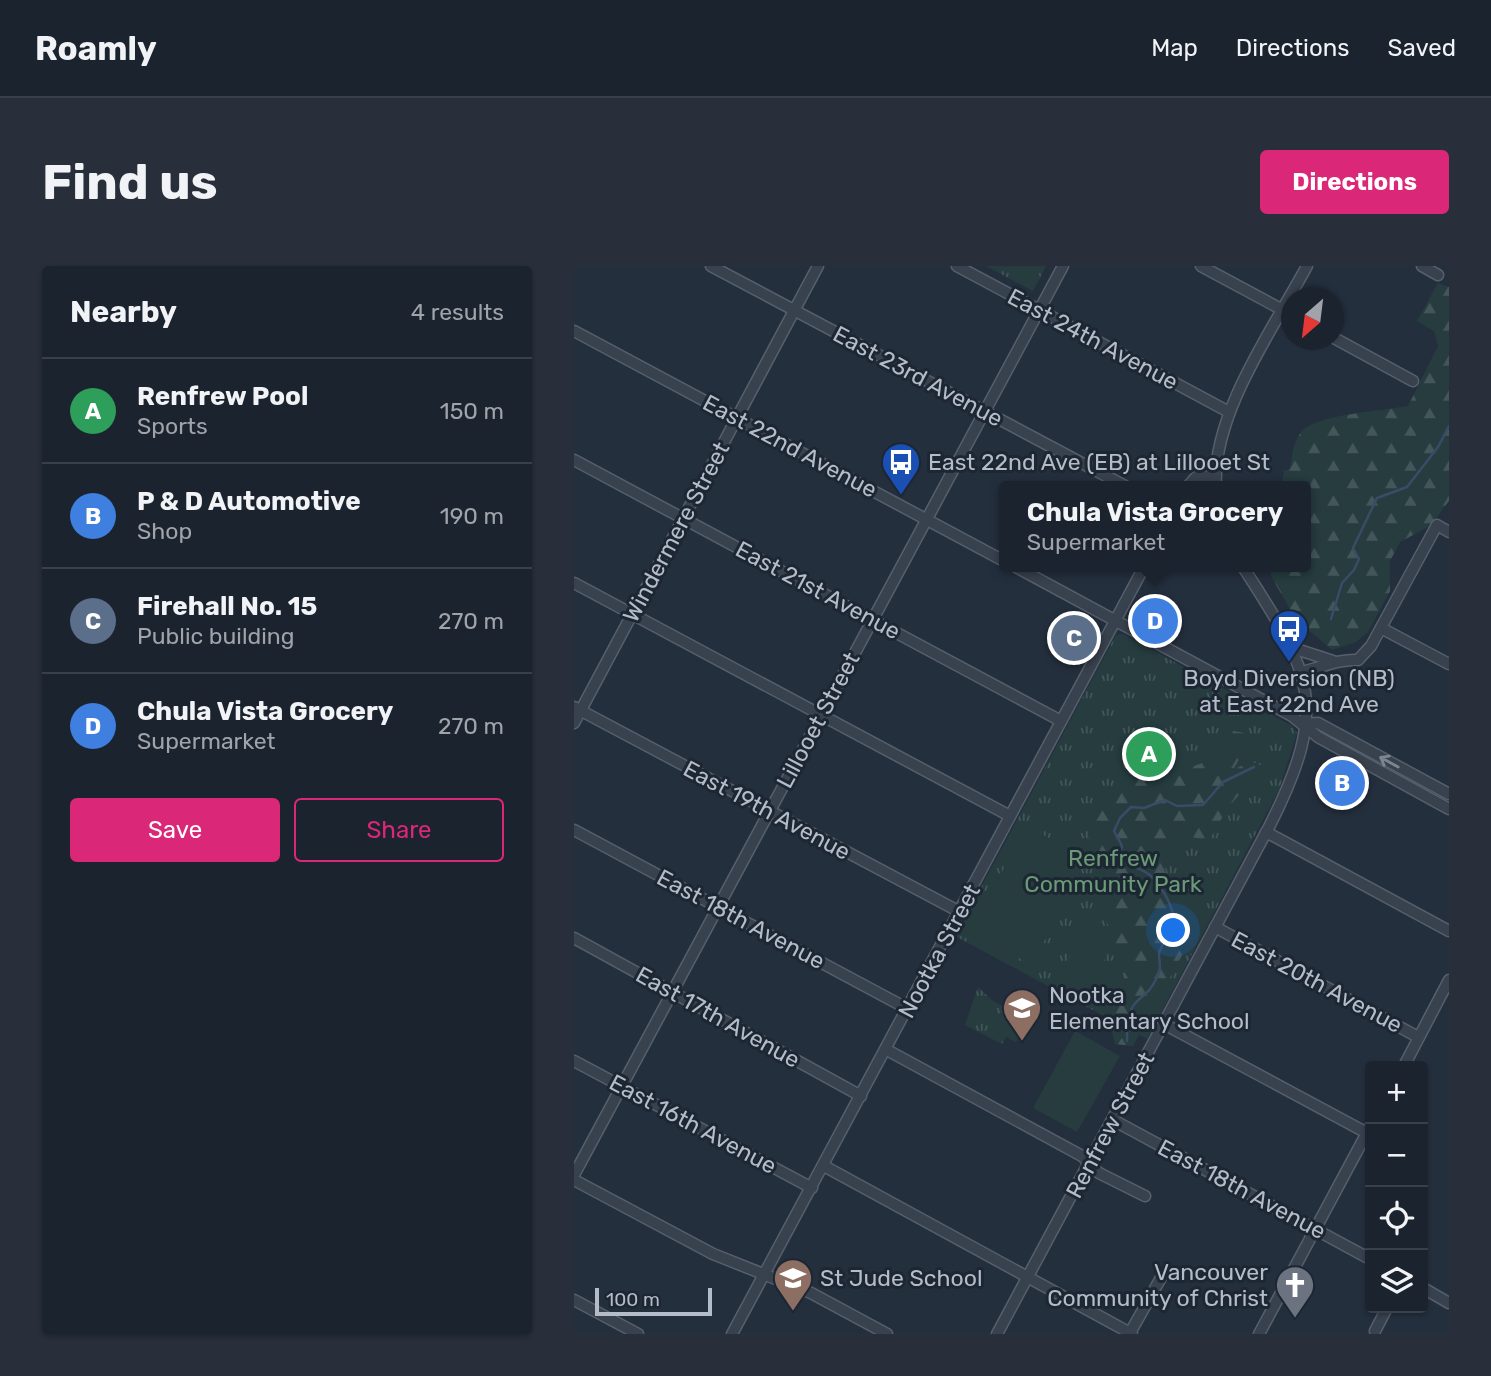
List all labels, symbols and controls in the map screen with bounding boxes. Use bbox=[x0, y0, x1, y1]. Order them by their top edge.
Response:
text: Roamly bbox=[35, 29, 157, 68]
text: Map bbox=[1151, 34, 1198, 62]
text: Directions bbox=[1236, 34, 1349, 62]
text: Saved bbox=[1387, 34, 1456, 62]
button: Directions bbox=[1260, 150, 1449, 214]
text: Find us bbox=[42, 153, 218, 211]
street label: East 24th Avenue bbox=[1003, 282, 1183, 396]
north arrow bbox=[1281, 287, 1344, 350]
text: Nearby bbox=[70, 294, 177, 330]
text: 4 results bbox=[411, 298, 504, 326]
street label: East 23rd Avenue bbox=[828, 319, 1008, 433]
text: Renfrew Pool bbox=[137, 381, 308, 412]
street label: East 22nd Avenue bbox=[698, 388, 882, 504]
text: A bbox=[85, 397, 101, 425]
text: 150 m bbox=[440, 397, 504, 425]
text: Sports bbox=[137, 412, 208, 440]
street label: Windermere Street bbox=[617, 437, 735, 627]
bus stop icon: East 22nd Ave (EB) at Lillooet St bbox=[880, 441, 922, 496]
place label: East 22nd Ave (EB) at Lillooet St bbox=[928, 448, 1270, 476]
popup bbox=[999, 481, 1311, 572]
text: P & D Automotive bbox=[137, 486, 361, 517]
text: Chula Vista Grocery bbox=[1027, 497, 1283, 528]
text: B bbox=[85, 502, 101, 530]
text: 190 m bbox=[440, 502, 504, 530]
text: Shop bbox=[137, 517, 192, 545]
text: Supermarket bbox=[1027, 528, 1165, 556]
street label: East 21st Avenue bbox=[731, 535, 905, 645]
text: Firehall No. 15 bbox=[137, 591, 317, 622]
pin: D bbox=[1132, 595, 1178, 647]
text: C bbox=[85, 607, 101, 635]
text: 270 m bbox=[438, 607, 504, 635]
bus stop icon: Boyd Diversion (NB) at East 22nd Ave bbox=[1268, 608, 1310, 663]
pin: C bbox=[1051, 612, 1097, 664]
text: Public building bbox=[137, 622, 294, 650]
street label: Lillooet Street bbox=[770, 647, 866, 793]
place label: Boyd Diversion (NB) at East 22nd Ave bbox=[1183, 664, 1395, 718]
text: Chula Vista Grocery bbox=[137, 696, 393, 727]
text: D bbox=[85, 712, 101, 740]
text: 270 m bbox=[438, 712, 504, 740]
text: Supermarket bbox=[137, 727, 275, 755]
pin: A bbox=[1126, 728, 1172, 780]
street label: East 19th Avenue bbox=[679, 754, 855, 866]
one-way arrow bbox=[1379, 755, 1400, 768]
pin: B bbox=[1319, 757, 1365, 809]
button: Save bbox=[70, 798, 280, 862]
button: Share bbox=[294, 798, 504, 862]
park label: Renfrew Community Park bbox=[1024, 844, 1202, 898]
street label: East 18th Avenue bbox=[652, 863, 830, 975]
street label: Nootka Street bbox=[892, 879, 986, 1023]
your location bbox=[1156, 913, 1190, 947]
street label: East 20th Avenue bbox=[1227, 925, 1407, 1039]
street label: East 17th Avenue bbox=[631, 960, 805, 1074]
place label: Nootka Elementary School bbox=[1049, 981, 1250, 1035]
school or university icon: Nootka Elementary School bbox=[1001, 987, 1043, 1042]
street label: Renfrew Street bbox=[1060, 1047, 1160, 1203]
map controls bbox=[1365, 1061, 1428, 1313]
button: + bbox=[1365, 1061, 1428, 1124]
street label: East 16th Avenue bbox=[605, 1068, 781, 1180]
button: − bbox=[1365, 1124, 1428, 1187]
street label: East 18th Avenue bbox=[1153, 1133, 1331, 1245]
button: locate bbox=[1365, 1187, 1428, 1250]
button: layers bbox=[1365, 1250, 1428, 1313]
school or university icon: St Jude School bbox=[772, 1257, 814, 1312]
place label: Vancouver Community of Christ bbox=[1047, 1258, 1268, 1312]
place label: St Jude School bbox=[820, 1264, 982, 1292]
church icon: Vancouver Community of Christ bbox=[1274, 1264, 1316, 1319]
scale bar bbox=[595, 1285, 712, 1317]
text: 100 m bbox=[606, 1288, 660, 1311]

